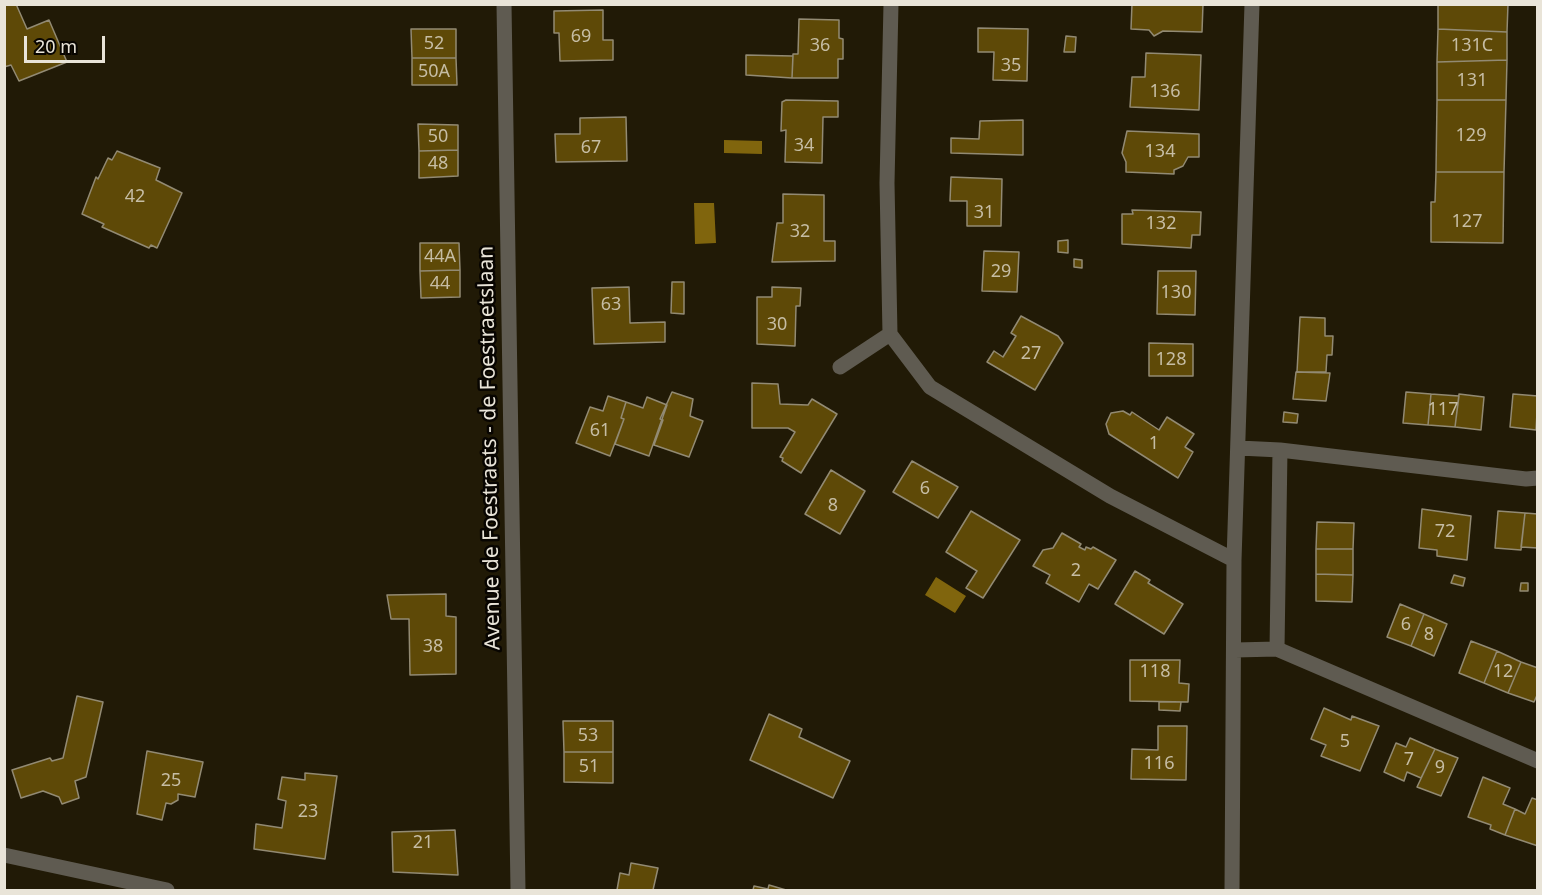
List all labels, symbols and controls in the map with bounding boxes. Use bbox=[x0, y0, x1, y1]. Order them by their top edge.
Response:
scale bar bbox=[27, 24, 108, 62]
house number: 69 bbox=[571, 26, 591, 48]
house number: 52 bbox=[424, 33, 444, 55]
text: 20 m bbox=[35, 34, 77, 58]
house number: 36 bbox=[810, 35, 830, 57]
house number: 131C bbox=[1451, 35, 1493, 57]
house number: 35 bbox=[1001, 55, 1021, 77]
house number: 50A bbox=[418, 61, 450, 83]
house number: 131 bbox=[1457, 70, 1487, 92]
house number: 136 bbox=[1150, 81, 1180, 103]
house number: 129 bbox=[1456, 125, 1486, 147]
house number: 50 bbox=[428, 126, 448, 148]
house number: 34 bbox=[794, 135, 814, 157]
house number: 67 bbox=[581, 137, 601, 159]
house number: 134 bbox=[1145, 141, 1175, 163]
house number: 48 bbox=[428, 153, 448, 175]
house number: 42 bbox=[125, 186, 145, 208]
house number: 31 bbox=[974, 202, 994, 224]
house number: 127 bbox=[1452, 211, 1482, 233]
house number: 132 bbox=[1146, 213, 1176, 235]
house number: 32 bbox=[790, 221, 810, 243]
house number: 44A bbox=[424, 246, 456, 268]
street label: Avenue de Foestraets - de Foestraetslaan bbox=[474, 246, 506, 650]
house number: 29 bbox=[991, 261, 1011, 283]
house number: 44 bbox=[430, 273, 450, 295]
house number: 130 bbox=[1161, 282, 1191, 304]
house number: 63 bbox=[601, 294, 621, 316]
house number: 30 bbox=[767, 314, 787, 336]
house number: 27 bbox=[1021, 343, 1041, 365]
house number: 128 bbox=[1156, 349, 1186, 371]
house number: 117 bbox=[1428, 399, 1458, 421]
house number: 61 bbox=[590, 420, 610, 442]
house number: 1 bbox=[1149, 433, 1159, 455]
house number: 6 bbox=[920, 478, 930, 500]
house number: 8 bbox=[828, 495, 838, 517]
house number: 72 bbox=[1435, 521, 1455, 543]
house number: 2 bbox=[1071, 560, 1081, 582]
house number: 6 bbox=[1401, 614, 1411, 636]
house number: 8 bbox=[1424, 624, 1434, 646]
house number: 38 bbox=[423, 636, 443, 658]
house number: 118 bbox=[1140, 661, 1170, 683]
house number: 12 bbox=[1493, 661, 1513, 683]
house number: 53 bbox=[578, 725, 598, 747]
house number: 5 bbox=[1340, 731, 1350, 753]
house number: 7 bbox=[1404, 749, 1414, 771]
house number: 116 bbox=[1144, 753, 1174, 775]
house number: 51 bbox=[579, 756, 599, 778]
house number: 9 bbox=[1435, 757, 1445, 779]
house number: 25 bbox=[161, 770, 181, 792]
house number: 23 bbox=[298, 801, 318, 823]
house number: 21 bbox=[413, 832, 433, 854]

